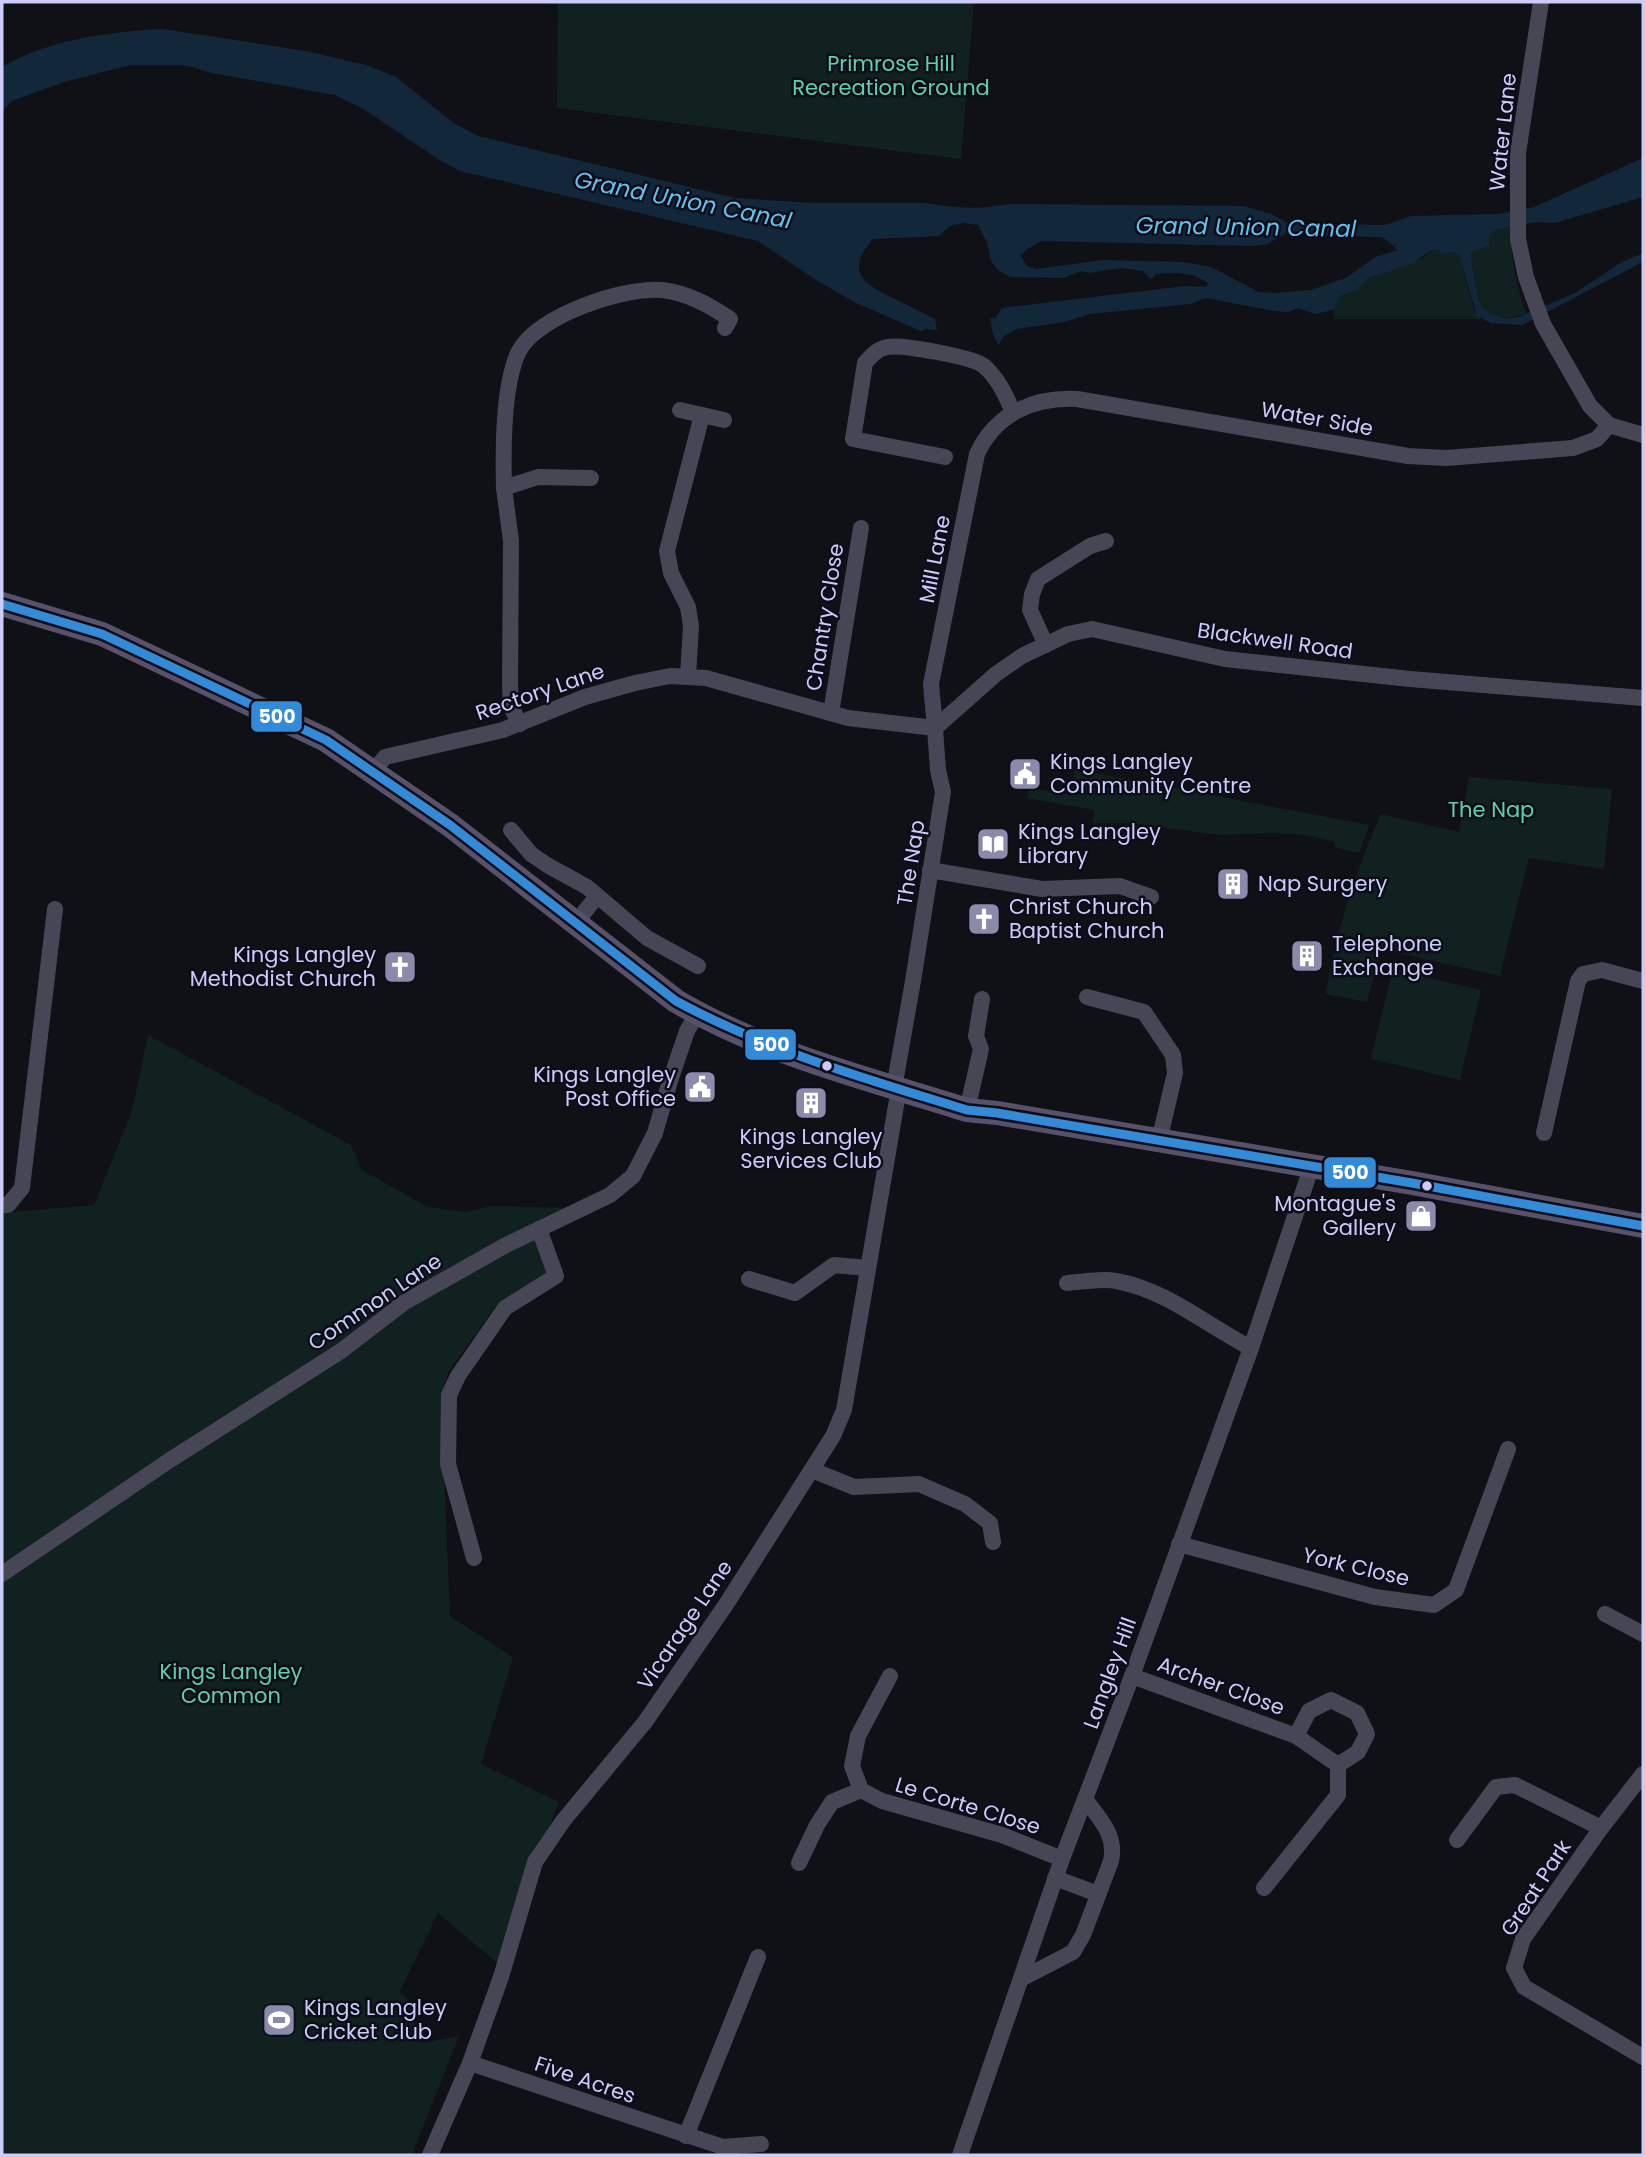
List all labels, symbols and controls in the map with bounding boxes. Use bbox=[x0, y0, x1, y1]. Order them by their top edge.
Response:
park label: Primrose Hill Recreation Ground bbox=[792, 49, 990, 102]
street label: Water Lane bbox=[1482, 71, 1523, 192]
water label: Grand Union Canal bbox=[572, 163, 795, 237]
water label: Grand Union Canal bbox=[1135, 209, 1357, 245]
street label: Water Side bbox=[1259, 394, 1376, 443]
street label: Mill Lane bbox=[912, 512, 957, 605]
street label: Chantry Close bbox=[799, 541, 850, 693]
street label: Blackwell Road bbox=[1196, 615, 1355, 666]
street label: Rectory Lane bbox=[471, 656, 608, 727]
line badge: 500 bbox=[250, 700, 303, 733]
text: 500 bbox=[258, 703, 296, 730]
place label: Kings Langley Community Centre bbox=[1050, 747, 1251, 800]
public building icon: Kings Langley Community Centre bbox=[1006, 755, 1044, 793]
park label: The Nap bbox=[1448, 795, 1534, 824]
place label: Kings Langley Library bbox=[1018, 817, 1161, 870]
street label: The Nap bbox=[889, 818, 932, 908]
library icon: Kings Langley Library bbox=[974, 825, 1012, 863]
building icon: Nap Surgery bbox=[1214, 865, 1252, 903]
place label: Nap Surgery bbox=[1258, 869, 1387, 898]
place label: Christ Church Baptist Church bbox=[1009, 892, 1164, 945]
church icon: Christ Church Baptist Church bbox=[965, 900, 1003, 938]
place label: Telephone Exchange bbox=[1332, 929, 1442, 982]
building icon: Telephone Exchange bbox=[1288, 937, 1326, 975]
place label: Kings Langley Methodist Church bbox=[190, 940, 376, 993]
church icon: Kings Langley Methodist Church bbox=[381, 948, 419, 986]
line badge: 500 bbox=[744, 1028, 797, 1061]
text: 500 bbox=[752, 1031, 790, 1058]
unlabelled marker bbox=[820, 1059, 834, 1073]
place label: Kings Langley Post Office bbox=[533, 1060, 676, 1113]
public building icon: Kings Langley Post Office bbox=[681, 1068, 719, 1106]
building icon: Kings Langley Services Club bbox=[792, 1084, 830, 1122]
place label: Kings Langley Services Club bbox=[740, 1122, 883, 1175]
line badge: 500 bbox=[1323, 1156, 1377, 1189]
text: 500 bbox=[1331, 1159, 1369, 1186]
unlabelled marker bbox=[1420, 1179, 1434, 1193]
place label: Montague's Gallery bbox=[1274, 1189, 1396, 1242]
shop icon: Montague's Gallery bbox=[1402, 1197, 1440, 1235]
street label: Common Lane bbox=[302, 1246, 447, 1357]
street label: York Close bbox=[1300, 1540, 1412, 1593]
street label: Vicarage Lane bbox=[630, 1554, 739, 1695]
street label: Langley Hill bbox=[1076, 1613, 1143, 1733]
street label: Archer Close bbox=[1154, 1649, 1289, 1722]
park label: Kings Langley Common bbox=[160, 1657, 303, 1710]
street label: Le Corte Close bbox=[892, 1770, 1044, 1841]
street label: Great Park bbox=[1494, 1834, 1578, 1942]
place label: Kings Langley Cricket Club bbox=[304, 1993, 447, 2046]
sports icon: Kings Langley Cricket Club bbox=[260, 2001, 298, 2039]
street label: Five Acres bbox=[531, 2049, 639, 2110]

